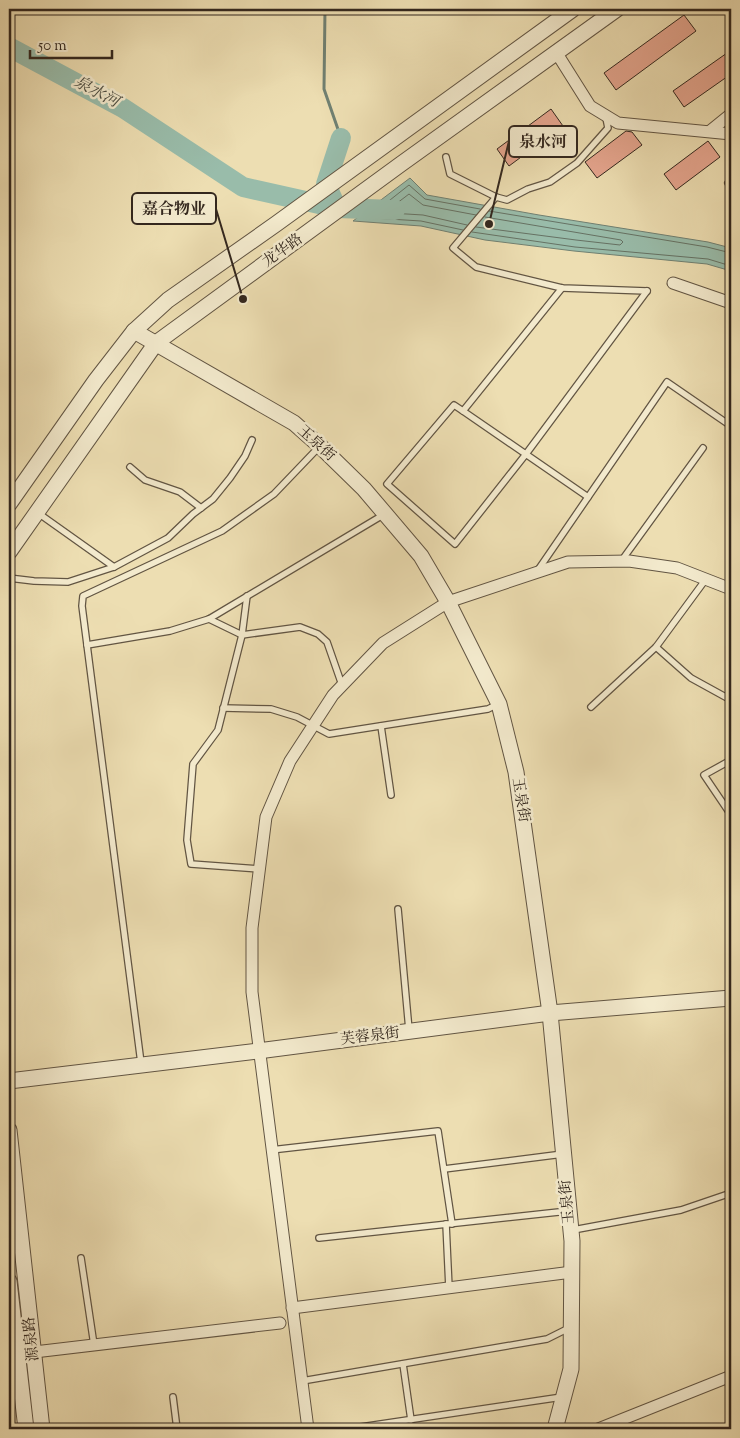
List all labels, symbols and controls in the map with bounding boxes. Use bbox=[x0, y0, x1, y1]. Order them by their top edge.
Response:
scale bar bbox=[30, 28, 112, 60]
text: 50 m bbox=[37, 36, 67, 57]
water label: 泉水河 bbox=[69, 72, 125, 116]
callout: 泉水河 bbox=[509, 126, 577, 157]
text: 泉水河 bbox=[519, 132, 567, 155]
callout: 嘉合物业 bbox=[132, 193, 216, 224]
text: 嘉合物业 bbox=[142, 199, 206, 222]
street label: 龙华路 bbox=[259, 229, 307, 273]
street label: 玉泉街 bbox=[292, 421, 340, 467]
street label: 玉泉街 bbox=[506, 776, 534, 824]
street label: 芙蓉泉街 bbox=[339, 1023, 401, 1051]
street label: 玉泉街 bbox=[556, 1179, 580, 1225]
street label: 源泉路 bbox=[19, 1316, 45, 1362]

